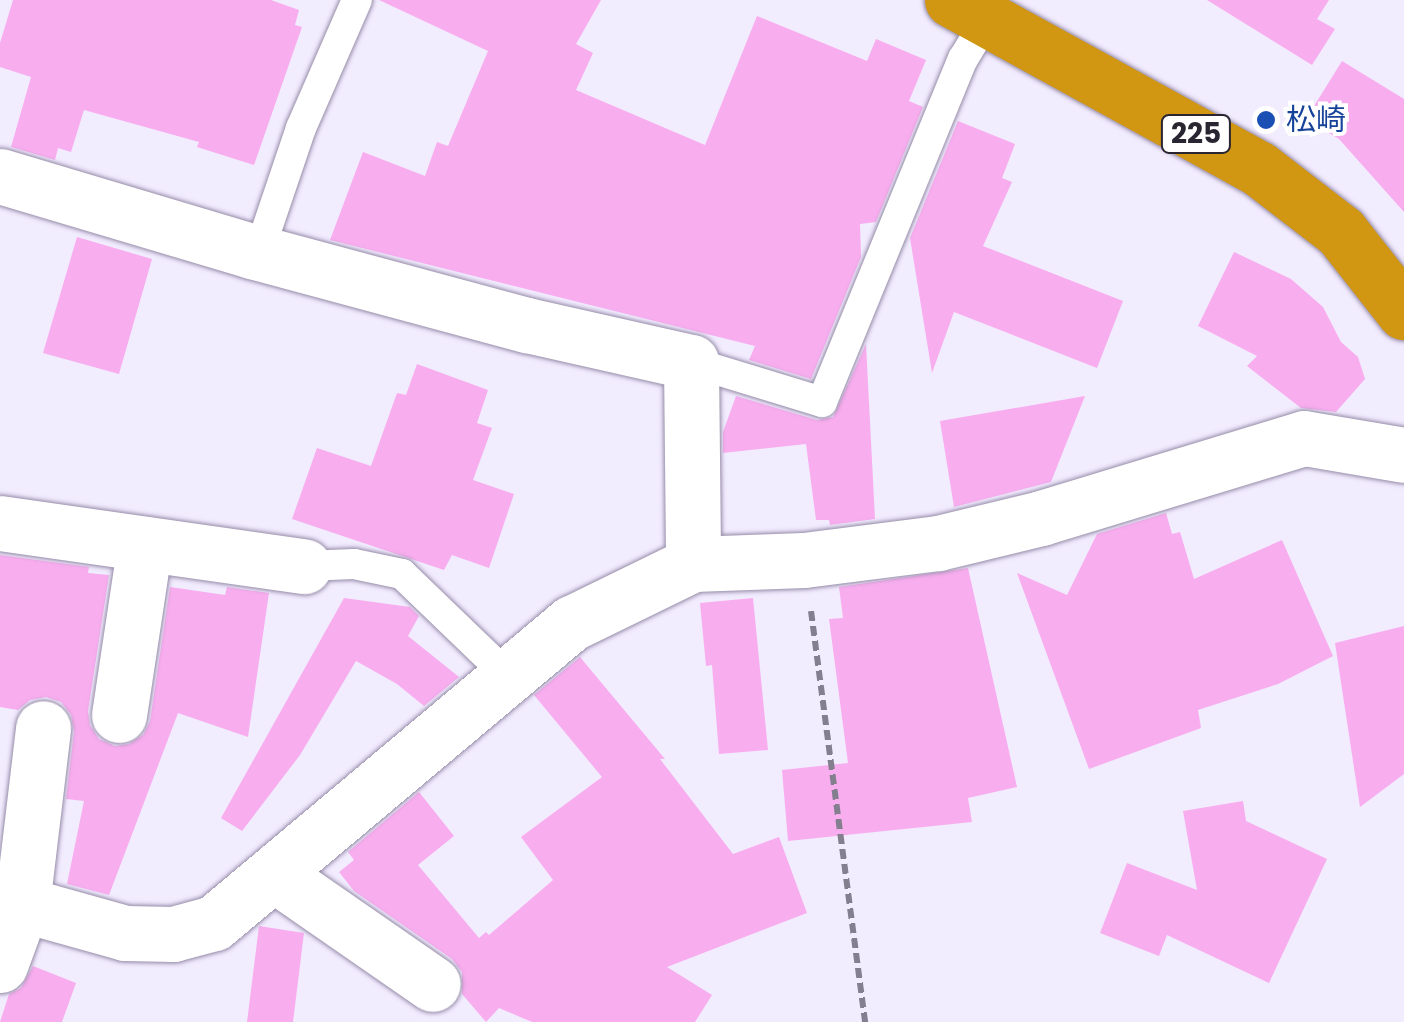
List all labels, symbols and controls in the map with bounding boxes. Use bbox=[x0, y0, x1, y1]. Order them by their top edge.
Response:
place label: 松崎 bbox=[1286, 102, 1346, 138]
marker: 松崎 bbox=[1255, 109, 1277, 131]
road number: 225 bbox=[1158, 111, 1234, 157]

